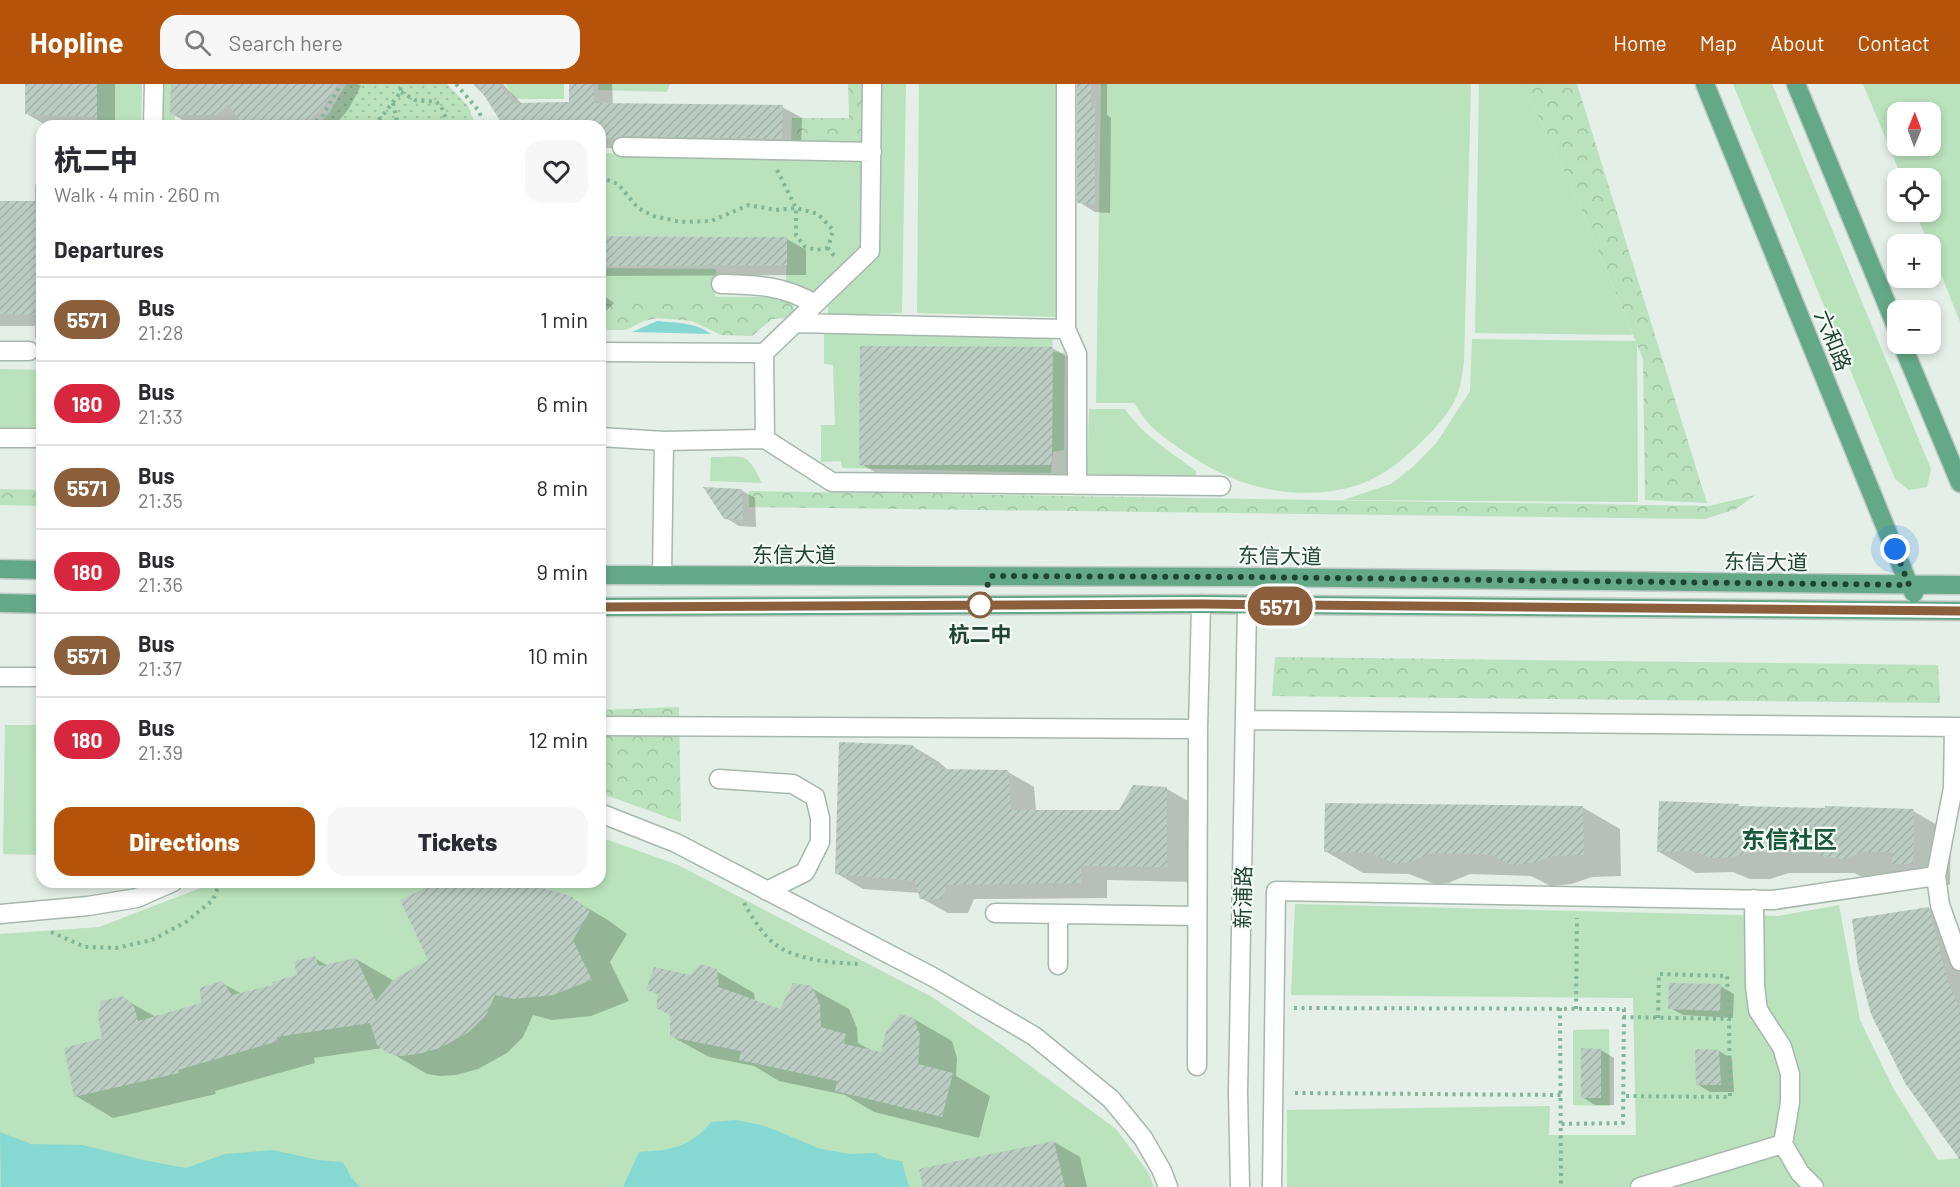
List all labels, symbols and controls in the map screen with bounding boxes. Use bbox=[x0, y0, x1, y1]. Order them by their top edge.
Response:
search box bbox=[160, 15, 580, 69]
text: Hopline bbox=[30, 25, 124, 59]
icon: search bbox=[181, 26, 214, 59]
text: Search here bbox=[229, 29, 343, 55]
text: Home bbox=[1613, 30, 1667, 55]
text: Map bbox=[1700, 30, 1737, 55]
text: About bbox=[1770, 30, 1825, 55]
text: Contact bbox=[1858, 30, 1930, 55]
north arrow bbox=[1887, 102, 1941, 156]
map controls bbox=[1887, 102, 1941, 354]
button: heart bbox=[525, 140, 588, 203]
text: 杭二中 bbox=[54, 142, 138, 176]
button: locate bbox=[1887, 168, 1941, 222]
text: Walk · 4 min · 260 m bbox=[54, 182, 220, 206]
button: + bbox=[1887, 234, 1941, 288]
text: Departures bbox=[54, 236, 164, 262]
text: Bus bbox=[138, 294, 175, 320]
button: − bbox=[1887, 300, 1941, 354]
text: 1 min bbox=[540, 306, 588, 332]
street label: 六和路 bbox=[1811, 306, 1857, 374]
text: 5571 bbox=[67, 307, 107, 332]
text: 21:28 bbox=[138, 320, 183, 344]
text: Bus bbox=[138, 378, 175, 404]
text: 6 min bbox=[537, 390, 588, 416]
text: 180 bbox=[72, 391, 102, 416]
text: 21:33 bbox=[138, 404, 183, 428]
text: Bus bbox=[138, 462, 175, 488]
text: 8 min bbox=[536, 474, 588, 500]
text: 5571 bbox=[67, 475, 107, 500]
text: 21:35 bbox=[138, 488, 183, 512]
your location bbox=[1880, 534, 1910, 564]
street label: 东信大道 bbox=[752, 541, 836, 566]
street label: 东信大道 bbox=[1238, 542, 1322, 568]
text: Bus bbox=[138, 546, 175, 572]
street label: 东信大道 bbox=[1724, 548, 1808, 574]
text: 9 min bbox=[536, 558, 588, 584]
text: 180 bbox=[72, 559, 102, 584]
text: 21:36 bbox=[138, 572, 183, 596]
line badge: 5571 bbox=[1238, 586, 1322, 626]
marker: 杭二中 bbox=[967, 592, 993, 618]
text: 5571 bbox=[1260, 594, 1300, 619]
place label: 杭二中 bbox=[949, 621, 1012, 646]
text: Bus bbox=[138, 630, 175, 656]
text: 10 min bbox=[528, 642, 588, 668]
text: 5571 bbox=[67, 643, 107, 668]
text: 21:37 bbox=[138, 656, 182, 680]
text: Bus bbox=[138, 714, 175, 740]
text: 12 min bbox=[528, 726, 588, 752]
text: 180 bbox=[72, 727, 102, 752]
text: 21:39 bbox=[138, 740, 183, 764]
button: Directions bbox=[54, 807, 315, 876]
button: Tickets bbox=[327, 807, 588, 876]
district label: 东信社区 bbox=[1741, 824, 1837, 853]
street label: 新浦路 bbox=[1229, 865, 1255, 929]

